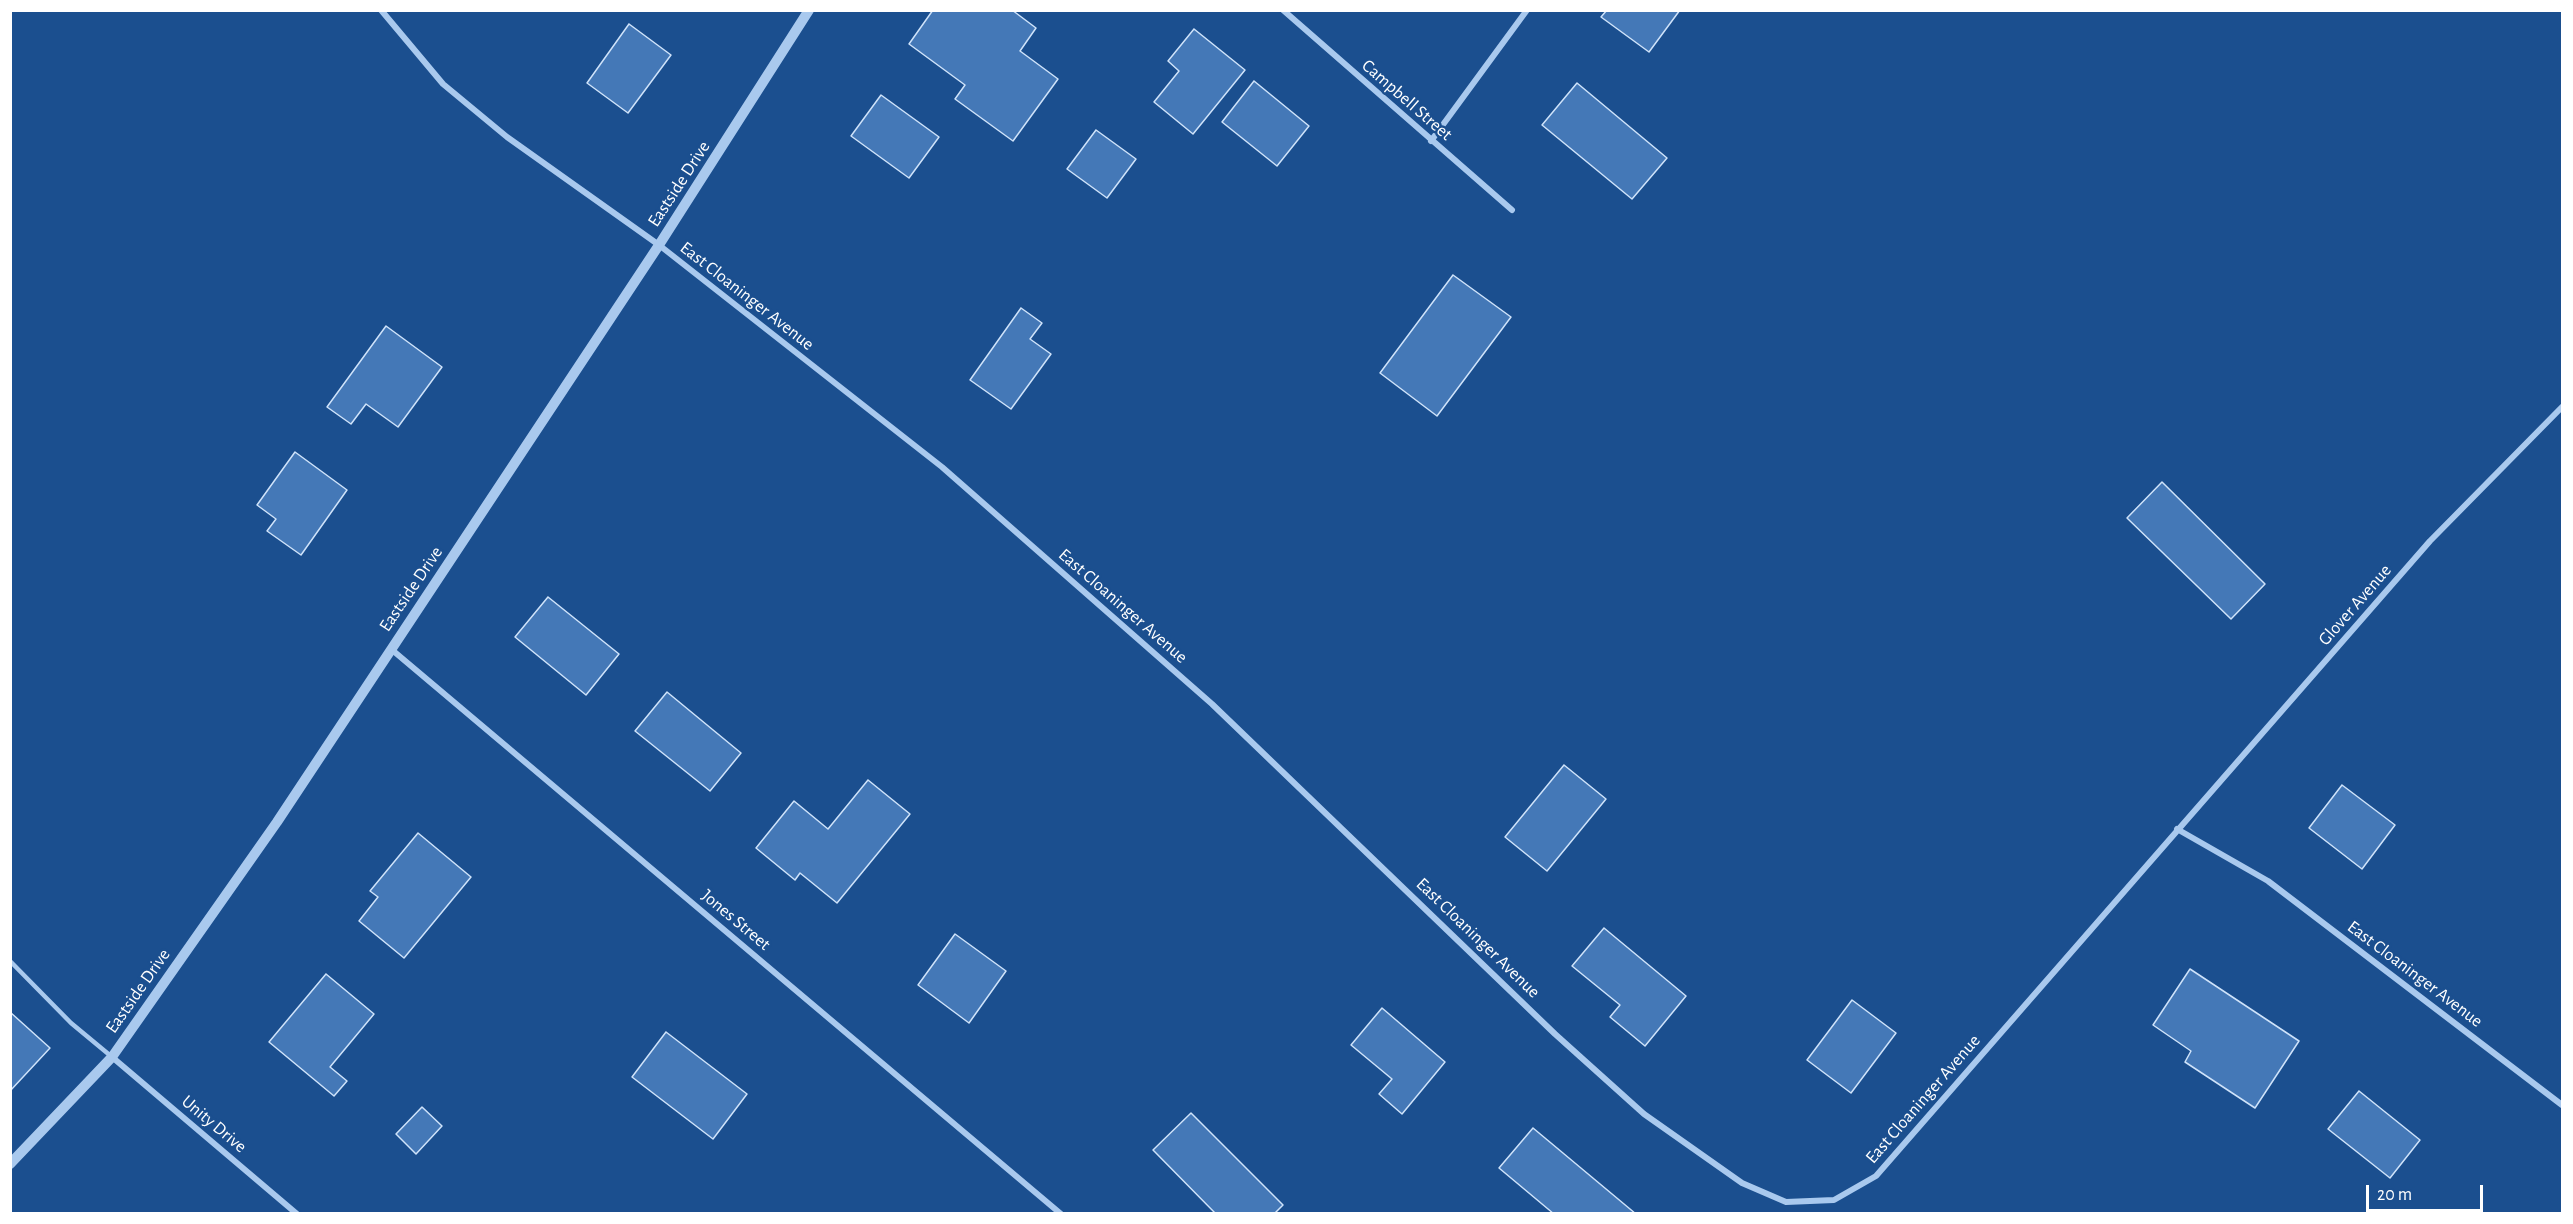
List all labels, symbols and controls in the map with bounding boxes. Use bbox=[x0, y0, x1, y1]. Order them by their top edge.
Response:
street label: Campbell Street bbox=[1357, 55, 1457, 145]
street label: Eastside Drive bbox=[643, 137, 715, 231]
street label: East Cloaninger Avenue bbox=[676, 237, 818, 355]
street label: Eastside Drive bbox=[375, 542, 447, 636]
street label: East Cloaninger Avenue bbox=[1054, 544, 1192, 668]
street label: Glover Avenue bbox=[2314, 560, 2396, 650]
street label: East Cloaninger Avenue bbox=[1411, 873, 1545, 1003]
street label: Jones Street bbox=[697, 885, 775, 955]
street label: East Cloaninger Avenue bbox=[2343, 916, 2487, 1032]
street label: Eastside Drive bbox=[101, 945, 175, 1037]
street label: East Cloaninger Avenue bbox=[1861, 1030, 1985, 1168]
street label: Unity Drive bbox=[177, 1091, 251, 1157]
scale bar bbox=[2369, 1173, 2486, 1211]
text: 20 m bbox=[2377, 1186, 2412, 1204]

